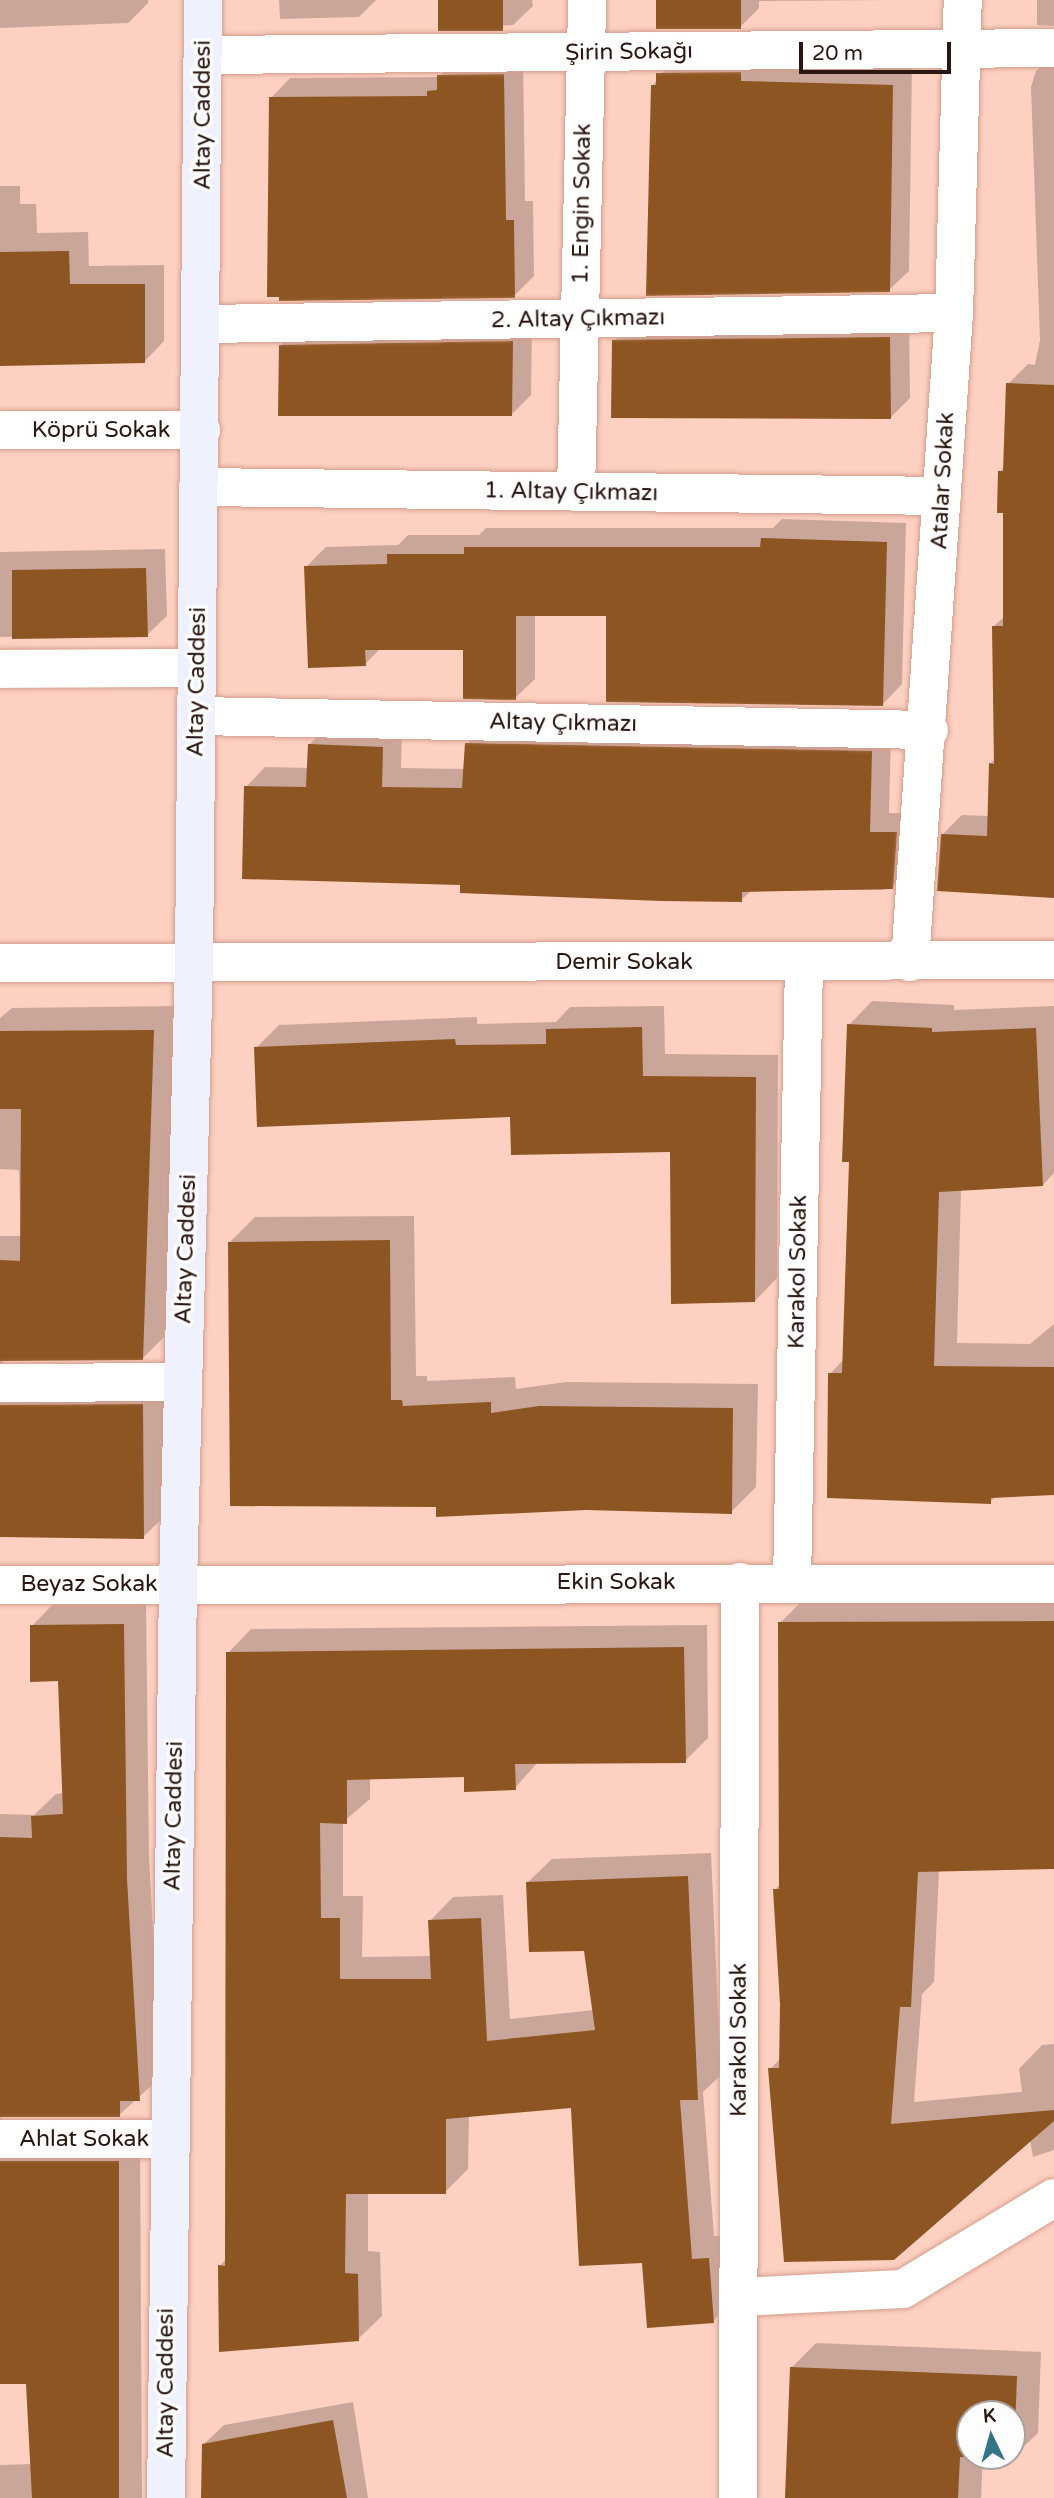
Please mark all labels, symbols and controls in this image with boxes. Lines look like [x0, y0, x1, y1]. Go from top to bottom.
scale bar [802, 28, 954, 72]
street label: Şirin Sokağı [565, 37, 693, 67]
street label: Altay Caddesi [189, 40, 217, 190]
text: 20 m [812, 41, 863, 66]
street label: 1. Engin Sokak [567, 123, 597, 285]
street label: 2. Altay Çıkmazı [491, 304, 665, 334]
street label: Atalar Sokak [926, 412, 960, 550]
street label: Köprü Sokak [32, 416, 170, 444]
street label: 1. Altay Çıkmazı [484, 477, 658, 507]
street label: Altay Caddesi [182, 607, 212, 757]
street label: Altay Çıkmazı [489, 708, 637, 738]
street label: Demir Sokak [555, 948, 693, 976]
street label: Altay Caddesi [170, 1173, 202, 1325]
street label: Karakol Sokak [783, 1195, 813, 1349]
street label: Ekin Sokak [557, 1568, 675, 1596]
street label: Beyaz Sokak [20, 1570, 158, 1598]
street label: Altay Caddesi [159, 1741, 189, 1891]
street label: Karakol Sokak [725, 1963, 753, 2117]
street label: Ahlat Sokak [19, 2125, 149, 2153]
street label: Altay Caddesi [152, 2308, 180, 2458]
north arrow [956, 2400, 1026, 2470]
text: K [982, 2405, 997, 2428]

